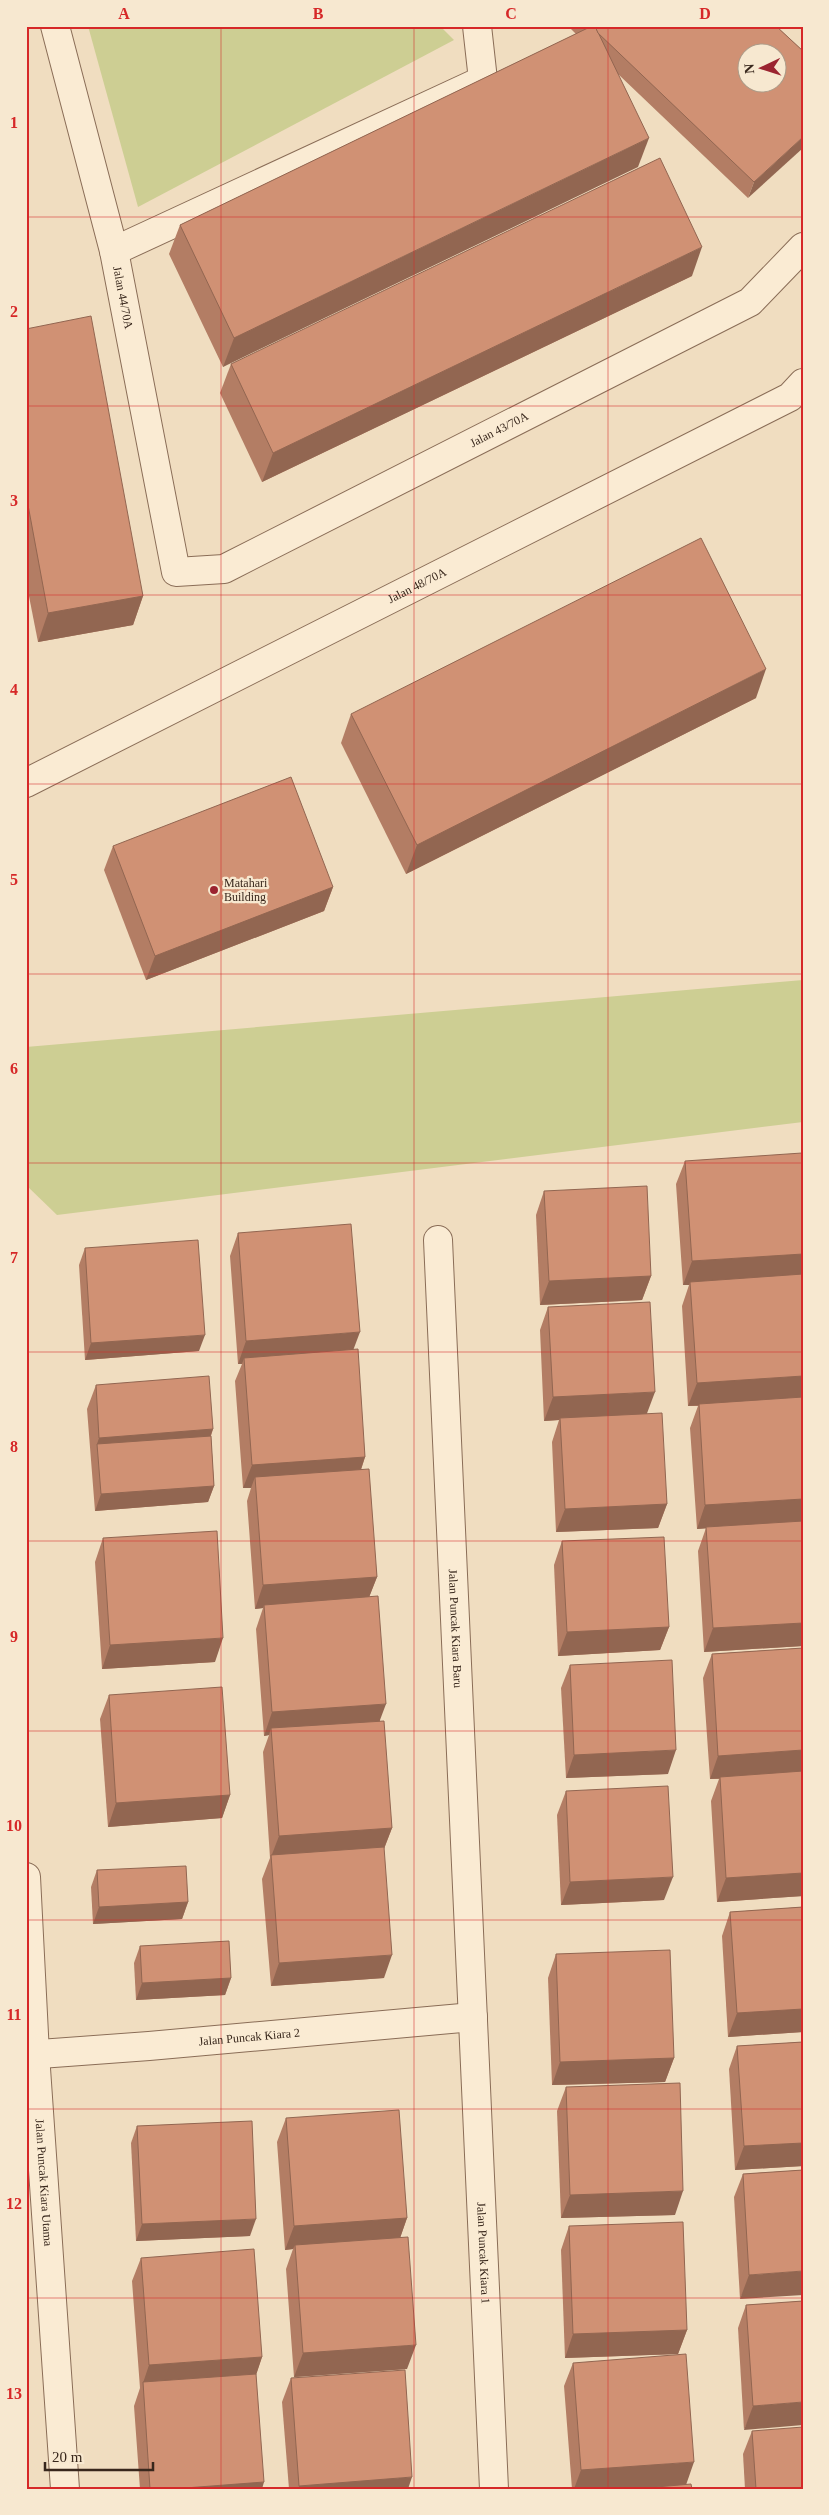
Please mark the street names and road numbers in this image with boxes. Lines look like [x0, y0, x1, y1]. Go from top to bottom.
street label: Jalan 44/70A [110, 265, 136, 330]
street label: Jalan 43/70A [467, 409, 531, 450]
street label: Jalan 48/70A [385, 565, 449, 606]
street label: Jalan Puncak Kiara Baru [446, 1569, 465, 1688]
street label: Jalan Puncak Kiara 2 [198, 2026, 301, 2049]
street label: Jalan Puncak Kiara Utama [32, 2118, 55, 2247]
street label: Jalan Puncak Kiara 1 [474, 2202, 493, 2304]

